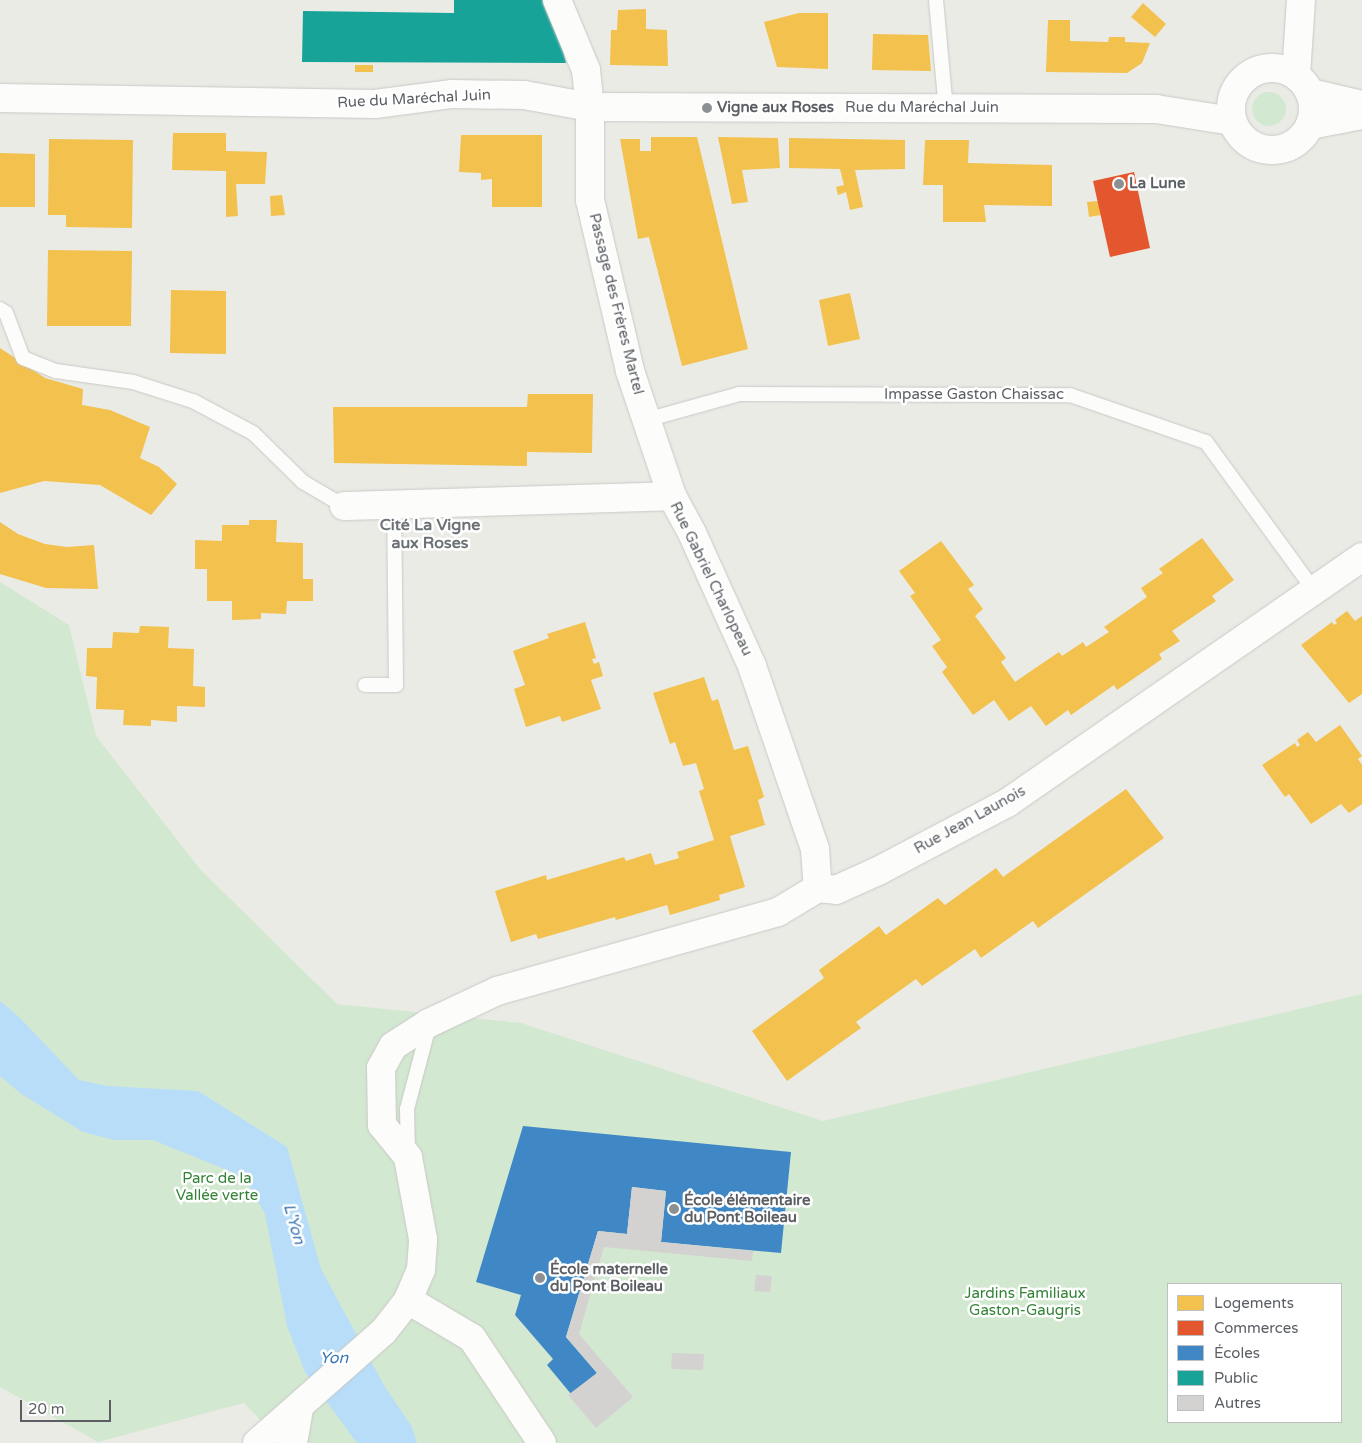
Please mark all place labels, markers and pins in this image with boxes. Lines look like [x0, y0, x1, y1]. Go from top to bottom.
place label: Vigne aux Roses [717, 99, 834, 117]
marker: Vigne aux Roses [701, 102, 713, 114]
place label: La Lune [1129, 175, 1185, 193]
marker: La Lune [1113, 178, 1125, 190]
place label: École élémentaire du Pont Boileau [684, 1191, 810, 1226]
marker: École élémentaire du Pont Boileau [668, 1203, 680, 1215]
place label: École maternelle du Pont Boileau [550, 1260, 668, 1295]
marker: École maternelle du Pont Boileau [534, 1272, 546, 1284]

